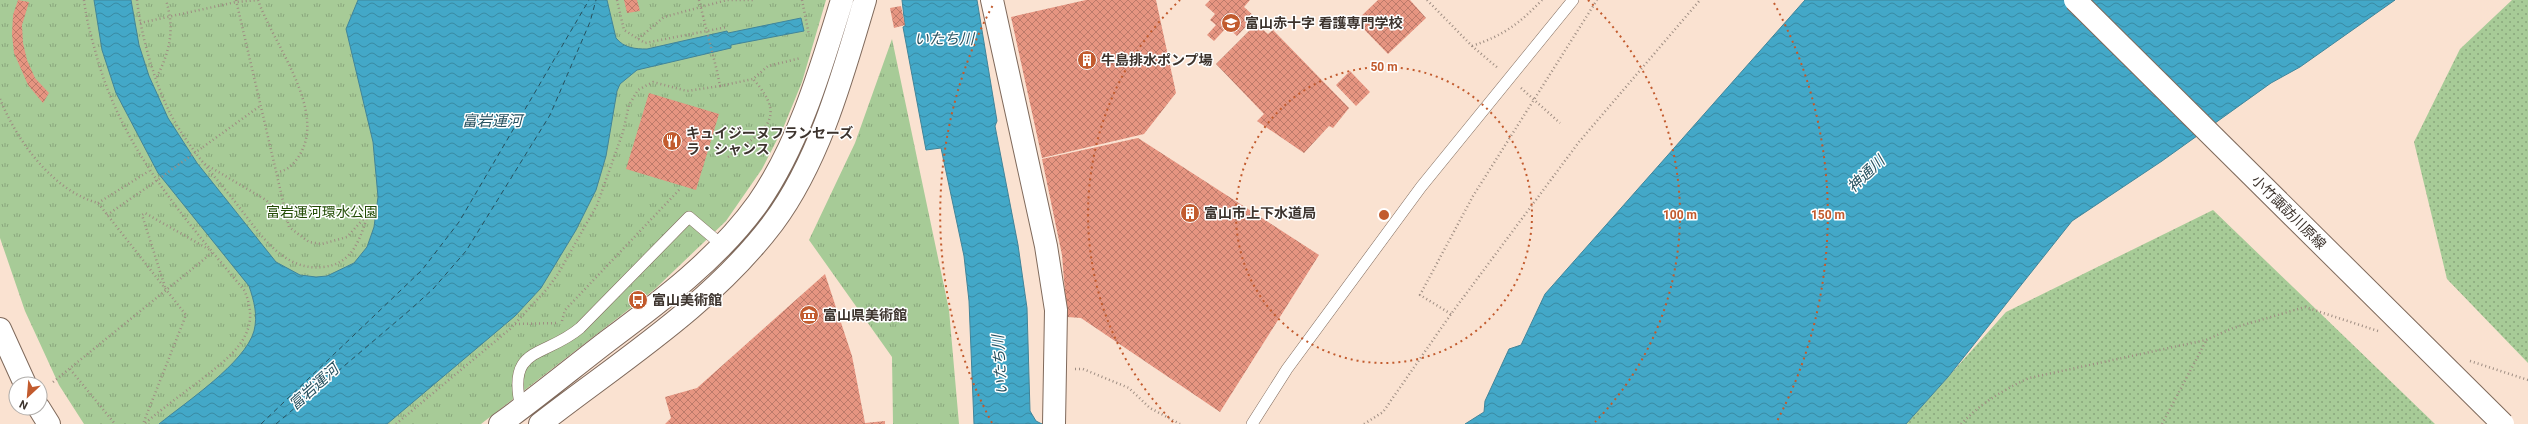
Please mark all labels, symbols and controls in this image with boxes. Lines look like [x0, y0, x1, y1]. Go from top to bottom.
school or university icon: 富山赤十字 看護専門学校 [1220, 12, 1242, 34]
place label: 富山赤十字 看護専門学校 [1245, 15, 1402, 31]
water label: いたち川 [914, 30, 976, 48]
building icon: 牛島排水ポンプ場 [1076, 49, 1098, 71]
place label: 牛島排水ポンプ場 [1101, 52, 1213, 68]
text: 50 m [1370, 60, 1398, 74]
water label: 富岩運河 [462, 112, 525, 130]
place label: キュイジーヌフランセーズ ラ・シャンス [686, 125, 853, 157]
restaurant icon: キュイジーヌフランセーズ ラ・シャンス [661, 130, 683, 152]
water label: 神通川 [1844, 151, 1890, 196]
street label: 小竹諏訪川原線 [2249, 172, 2329, 252]
building icon: 富山市上下水道局 [1179, 202, 1201, 224]
park label: 富岩運河環水公園 [266, 204, 378, 220]
place label: 富山市上下水道局 [1204, 205, 1316, 221]
centre of rings [1377, 208, 1391, 222]
text: 100 m [1663, 208, 1697, 222]
text: 150 m [1811, 208, 1845, 222]
bus stop icon: 富山美術館 [627, 289, 649, 311]
place label: 富山美術館 [652, 292, 722, 308]
museum icon: 富山県美術館 [798, 304, 820, 326]
place label: 富山県美術館 [823, 307, 907, 323]
water label: いたち川 [989, 332, 1011, 396]
water label: 富岩運河 [286, 358, 345, 414]
north arrow [8, 376, 48, 416]
text: N [17, 397, 30, 412]

